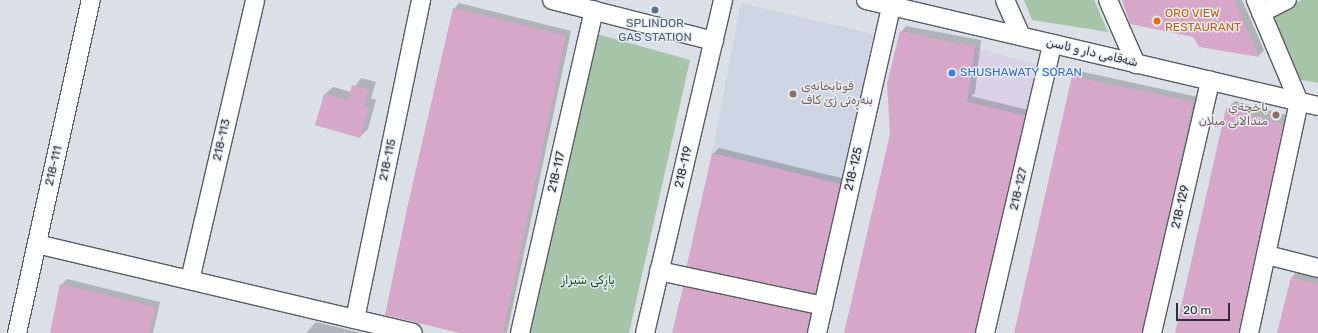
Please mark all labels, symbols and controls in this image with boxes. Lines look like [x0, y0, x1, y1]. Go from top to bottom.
marker: SPLINDOR GAS STATION [650, 5, 660, 15]
place label: ORO VIEW RESTAURANT [1165, 7, 1241, 35]
marker: ORO VIEW RESTAURANT [1152, 16, 1162, 26]
place label: SPLINDOR GAS STATION [618, 17, 692, 45]
street label: شەقامی دار و ئاسن [1045, 35, 1139, 71]
place label: SHUSHAWATY SORAN [960, 66, 1082, 80]
marker: SHUSHAWATY SORAN [947, 68, 957, 78]
place label: قوتابخانەی بنەڕەتی ژێ کاف [801, 80, 873, 108]
marker: قوتابخانەی بنەڕەتی ژێ کاف [788, 89, 798, 99]
place label: باخچةي مندالانى ميلان [1199, 101, 1268, 129]
marker: باخچةي مندالانى ميلان [1271, 110, 1281, 120]
street label: 218-113 [210, 118, 234, 162]
street label: 218-115 [377, 138, 399, 182]
street label: 218-111 [42, 145, 66, 187]
street label: 218-119 [672, 145, 696, 189]
street label: 218-125 [842, 146, 866, 192]
street label: 218-117 [545, 150, 569, 194]
street label: 218-127 [1007, 166, 1031, 212]
street label: 218-129 [1169, 184, 1193, 230]
park label: پاڕکی شیراز [561, 274, 615, 288]
scale bar [1178, 295, 1232, 321]
text: 20 m [1183, 303, 1211, 317]

